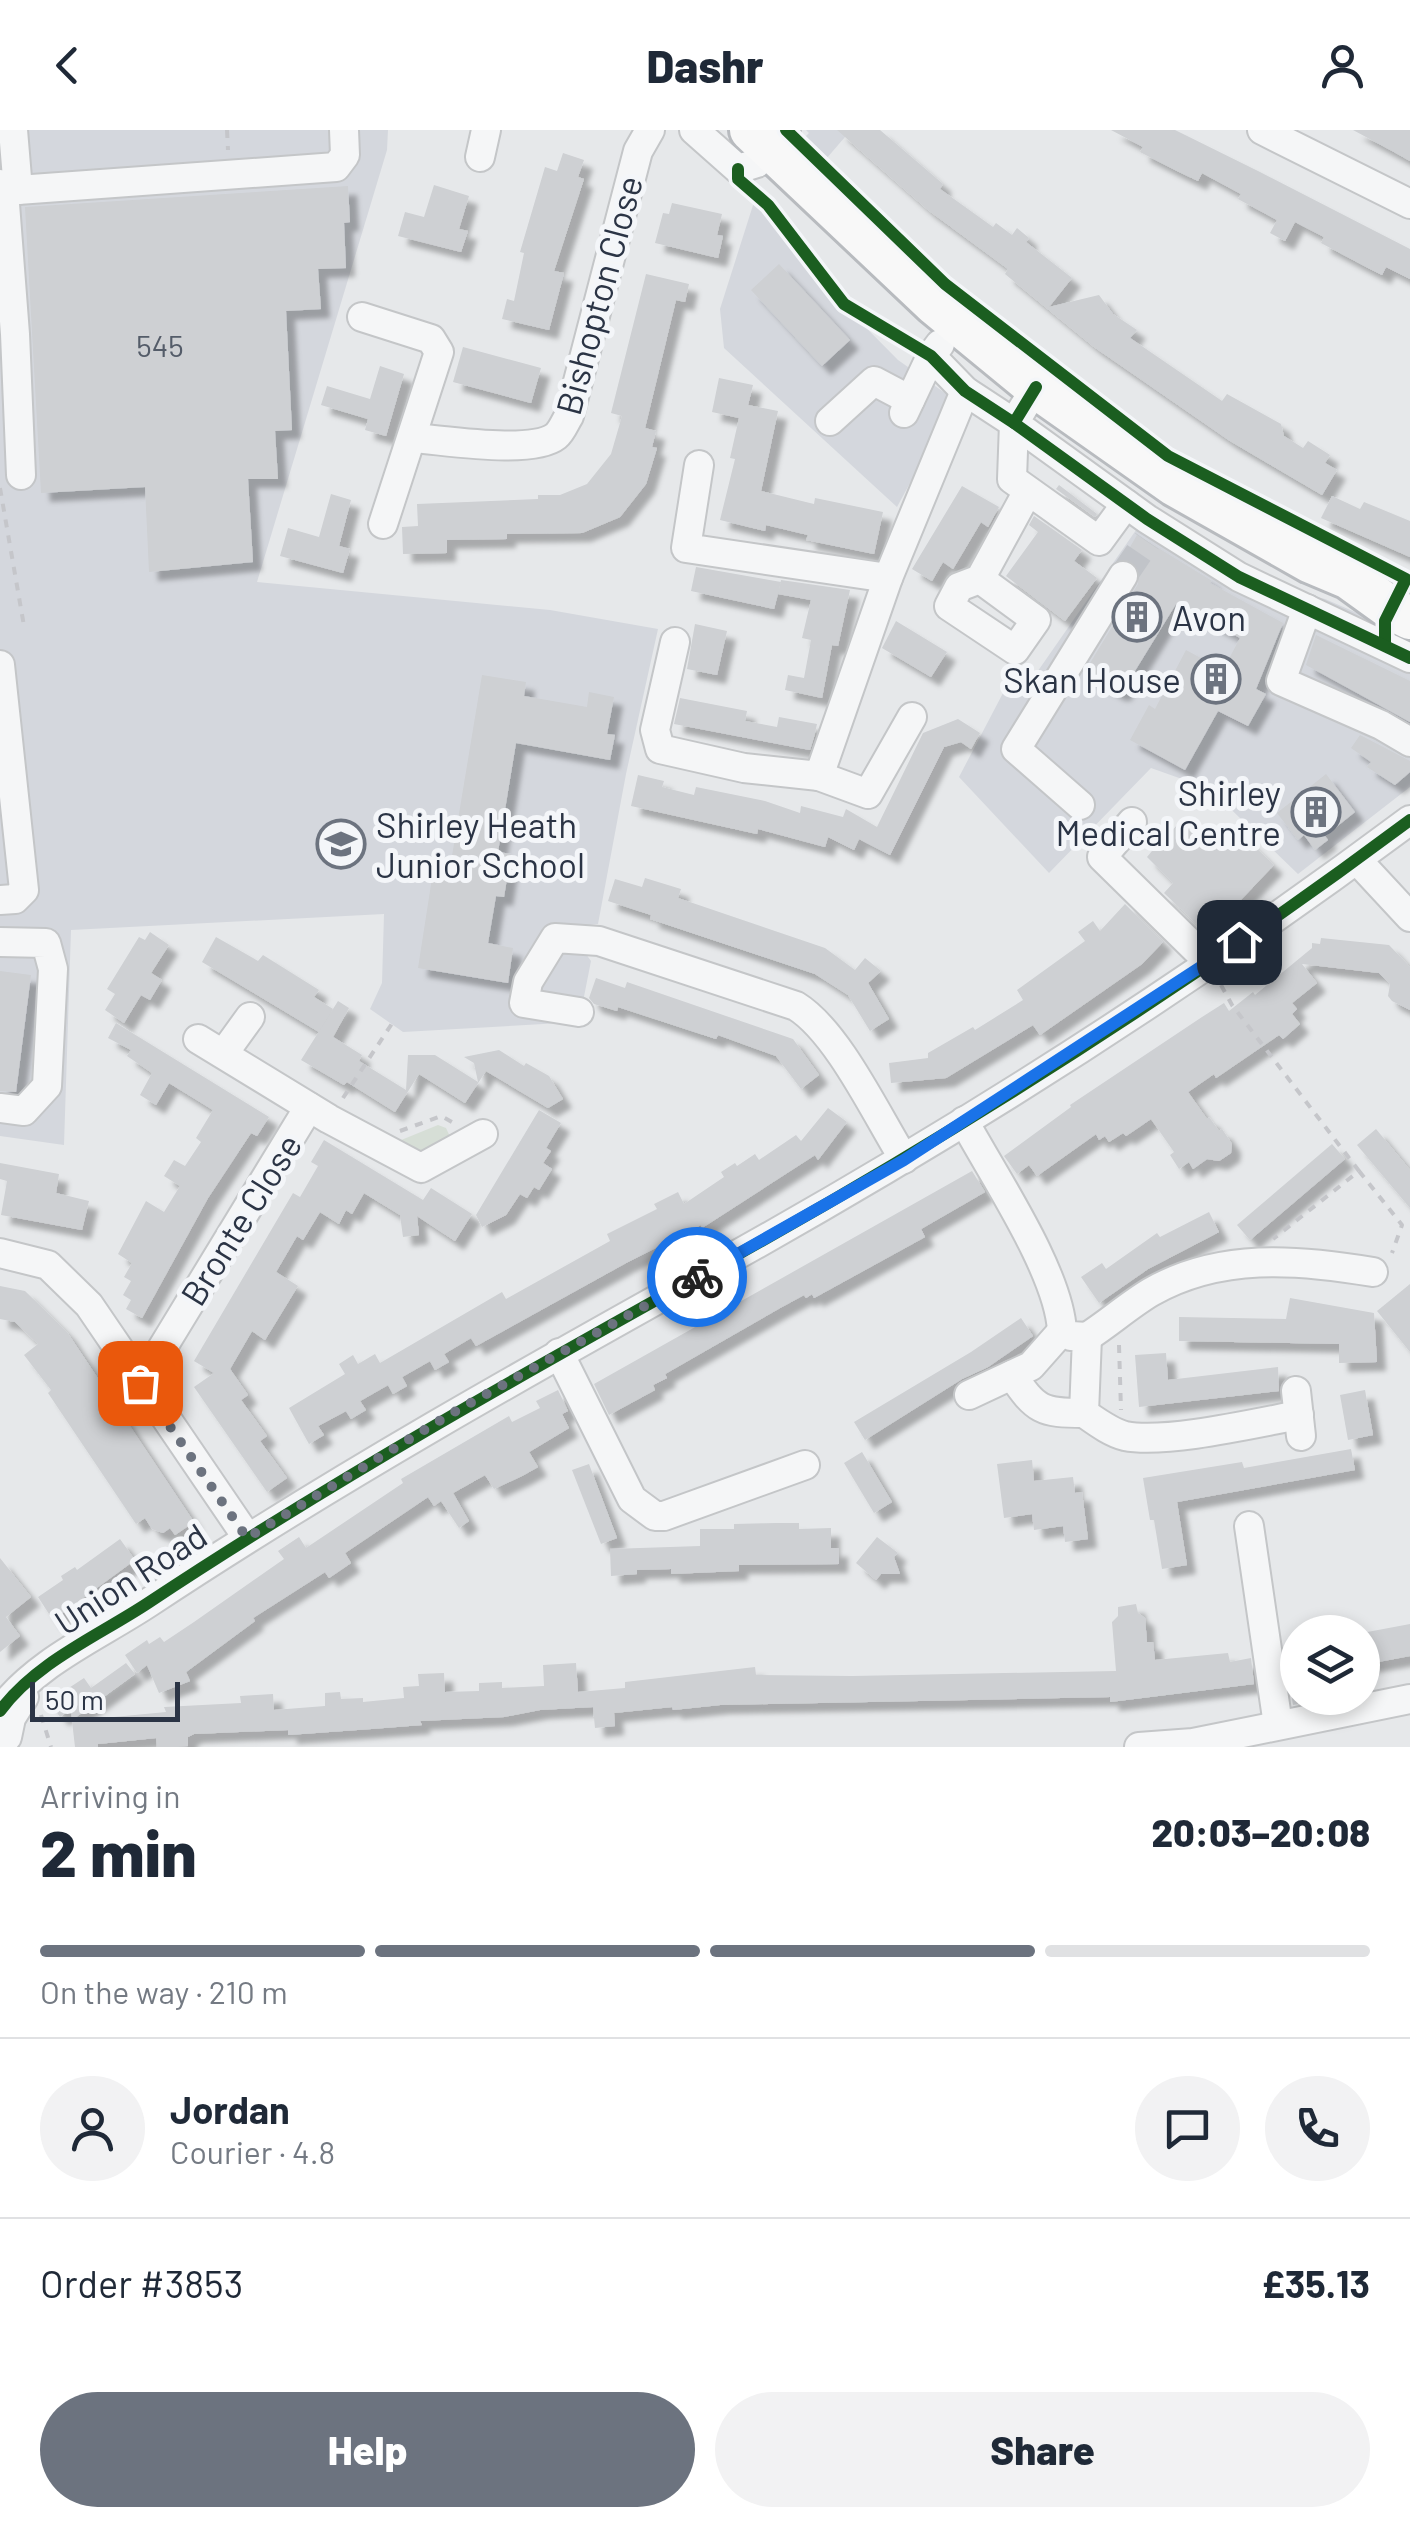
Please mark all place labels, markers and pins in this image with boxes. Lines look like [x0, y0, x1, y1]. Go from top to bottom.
building icon: Avon [1111, 591, 1163, 643]
place label: Avon [1172, 596, 1246, 638]
building icon: Skan House [1190, 653, 1242, 705]
place label: Skan House [1003, 658, 1181, 700]
place label: Shirley Medical Centre [1055, 771, 1281, 853]
building icon: Shirley Medical Centre [1290, 786, 1342, 838]
place label: Shirley Heath Junior School [376, 803, 585, 885]
school or university icon: Shirley Heath Junior School [315, 818, 367, 870]
pin [1197, 900, 1282, 985]
pin [98, 1341, 183, 1426]

